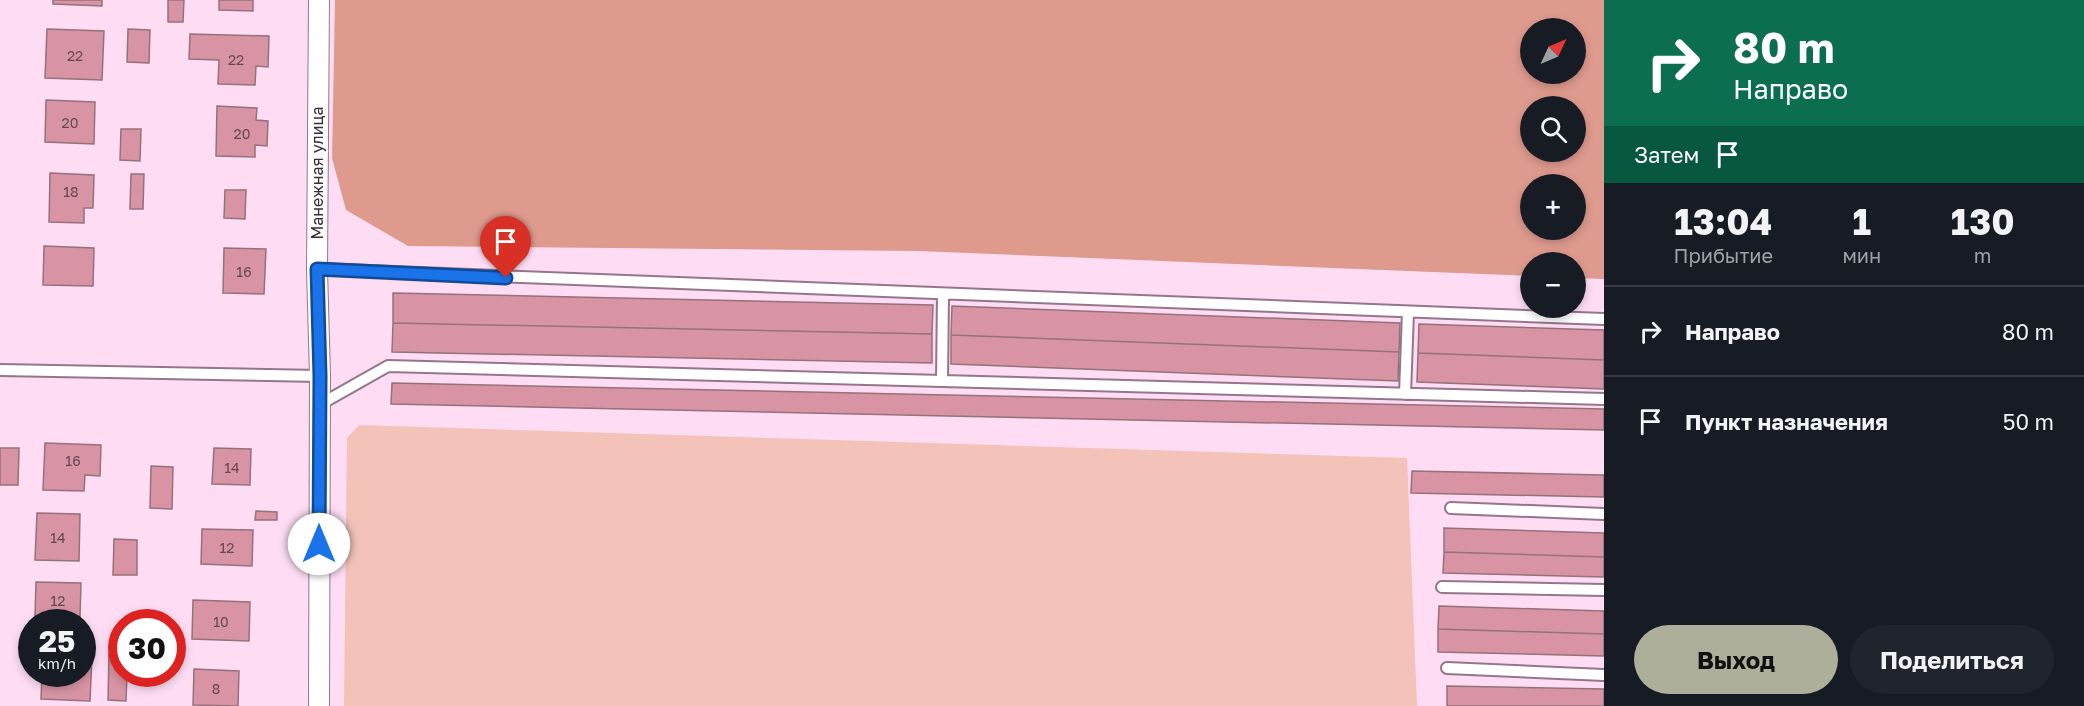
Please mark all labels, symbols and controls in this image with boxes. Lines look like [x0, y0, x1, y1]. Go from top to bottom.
north arrow [1520, 18, 1586, 84]
map controls [1520, 18, 1586, 318]
text: 80 m [1733, 22, 1834, 72]
icon: right [1634, 24, 1712, 102]
house number: 22 [67, 47, 83, 64]
house number: 22 [228, 51, 244, 68]
text: Направо [1733, 73, 1848, 105]
button: search [1520, 96, 1586, 162]
street label: Манежная улица [307, 106, 327, 240]
house number: 20 [62, 114, 78, 131]
house number: 20 [234, 125, 250, 142]
icon: arrive [1711, 138, 1744, 171]
text: Затем [1634, 141, 1699, 168]
button: + [1520, 174, 1586, 240]
house number: 18 [63, 183, 79, 200]
text: 13:04 [1674, 200, 1772, 243]
text: 1 [1853, 200, 1871, 243]
text: 130 [1951, 200, 2015, 243]
pin [480, 216, 531, 278]
icon: arrive [489, 225, 522, 258]
text: Прибытие [1673, 243, 1773, 267]
text: мин [1842, 243, 1881, 267]
text: m [1974, 243, 1991, 267]
button: − [1520, 252, 1586, 318]
house number: 16 [236, 263, 252, 280]
icon: right [1634, 315, 1667, 348]
text: Направо [1685, 318, 1780, 345]
text: 80 m [2002, 318, 2054, 345]
icon: arrive [1634, 405, 1667, 438]
text: Пункт назначения [1685, 408, 1888, 435]
text: 50 m [2003, 408, 2054, 435]
house number: 16 [65, 452, 81, 469]
house number: 14 [224, 459, 240, 476]
position arrow [287, 512, 351, 576]
house number: 14 [50, 529, 66, 546]
house number: 12 [220, 539, 234, 556]
house number: 12 [51, 592, 65, 609]
speed limit sign: 30 [108, 609, 186, 687]
house number: 10 [213, 613, 229, 630]
text: 25 [39, 623, 75, 659]
button: Выход [1634, 625, 1838, 694]
button: Поделиться [1850, 625, 2054, 694]
text: km/h [38, 654, 76, 672]
house number: 8 [212, 680, 220, 697]

